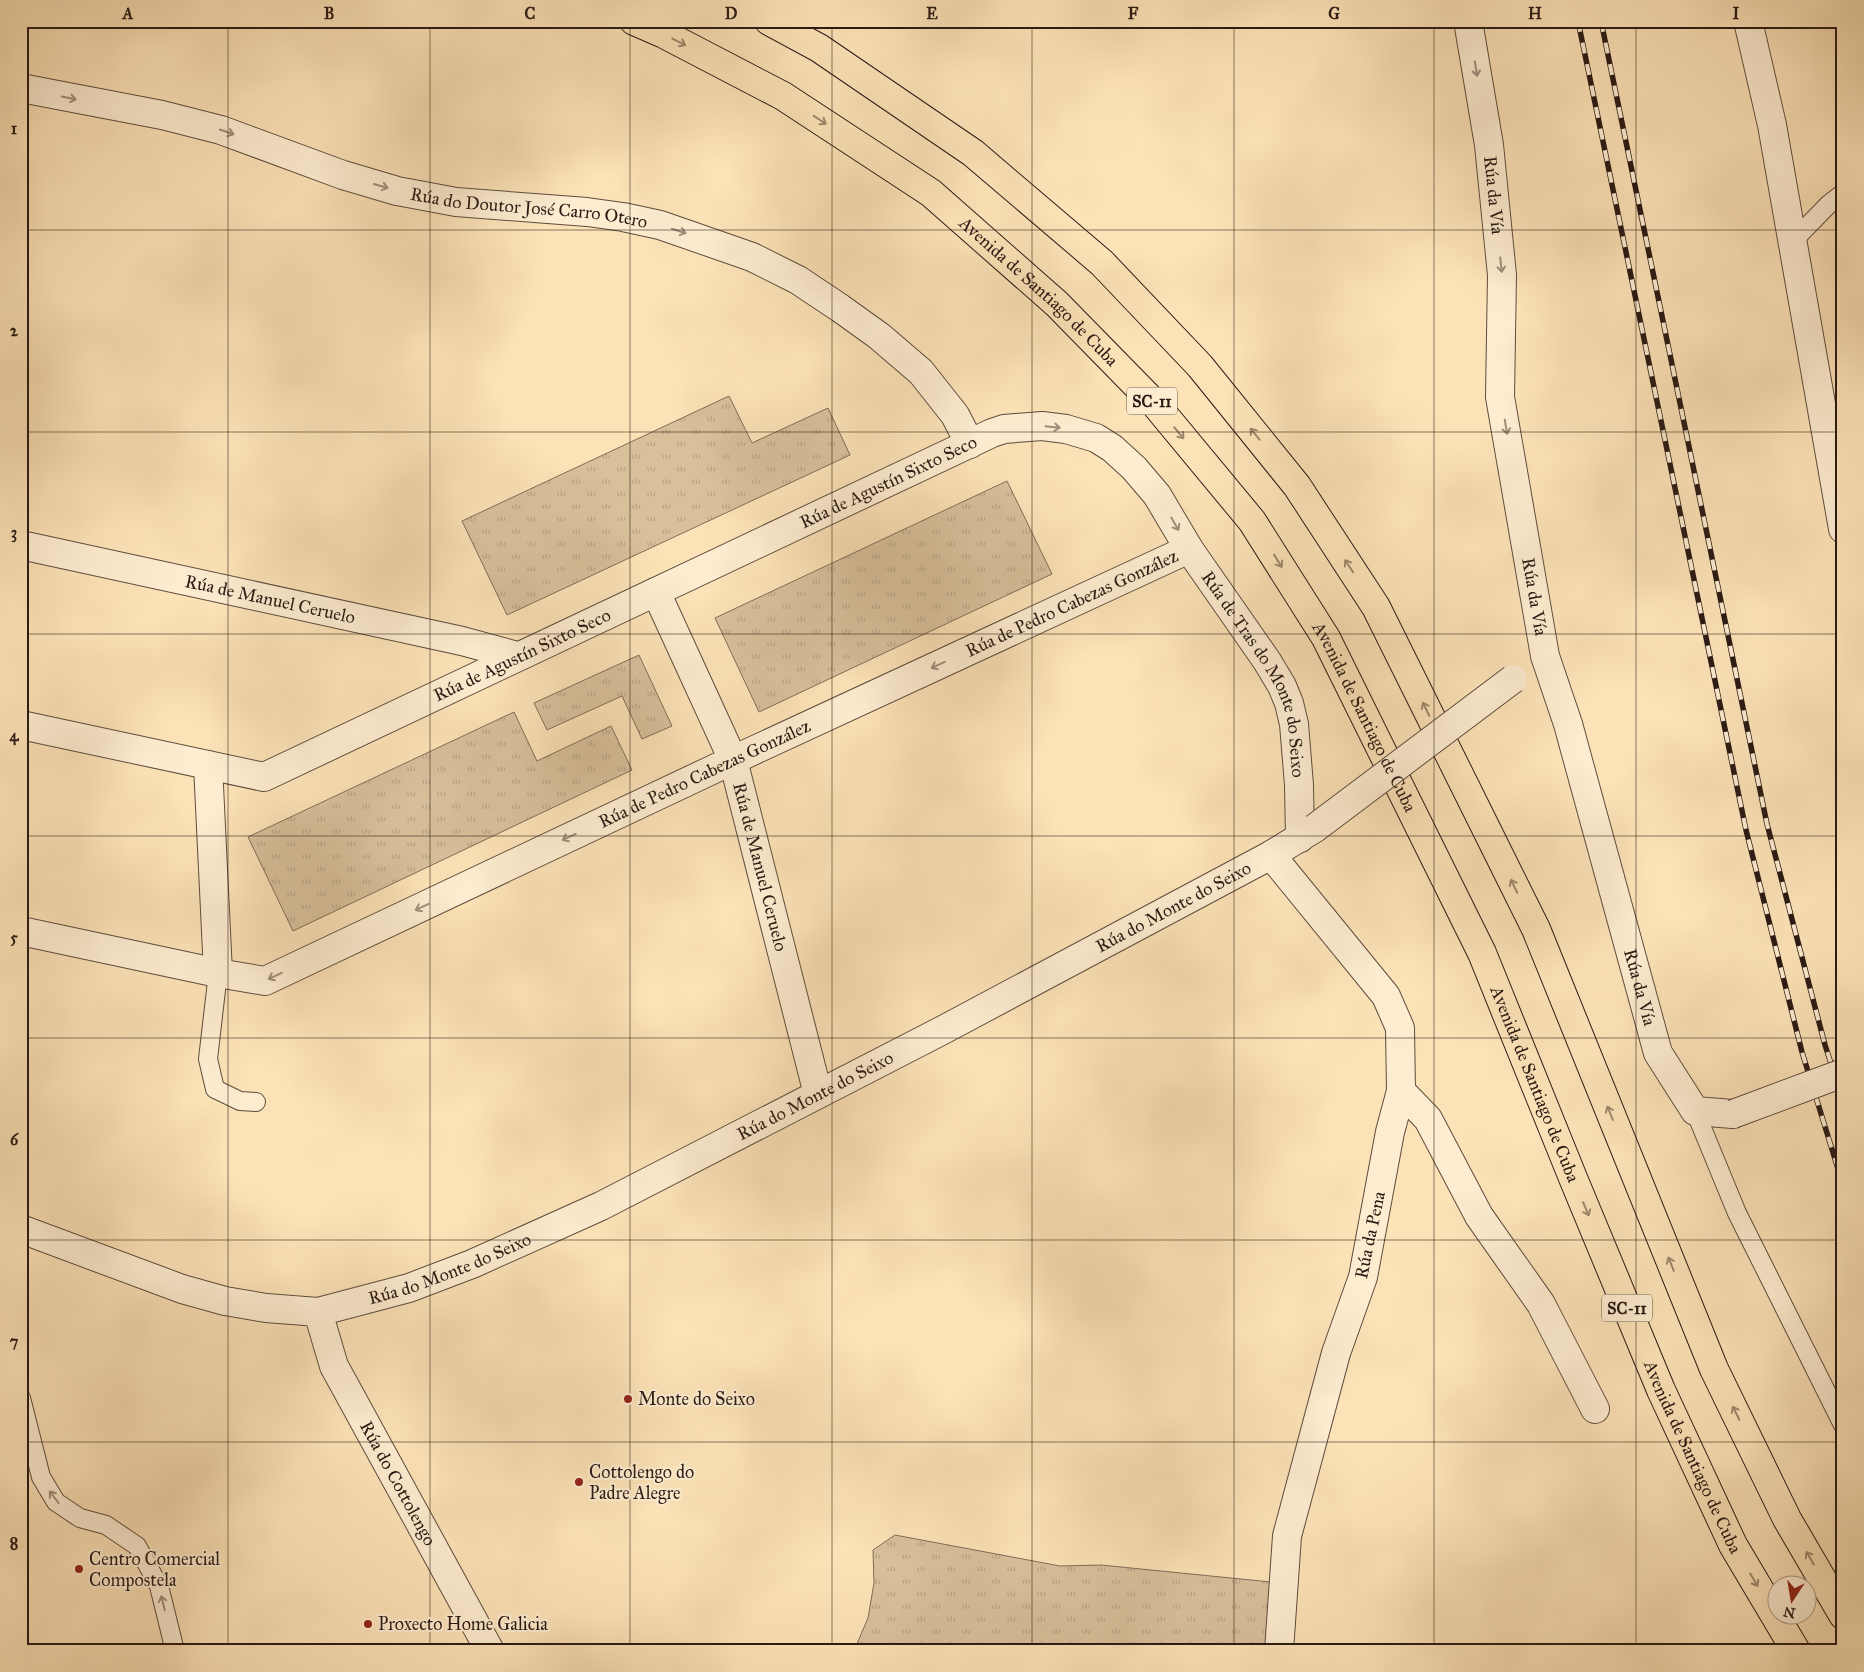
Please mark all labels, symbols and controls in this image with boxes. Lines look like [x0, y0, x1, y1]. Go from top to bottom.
text: A [122, 4, 134, 23]
text: B [324, 4, 334, 23]
text: C [525, 4, 536, 23]
text: D [725, 4, 738, 23]
text: E [926, 4, 938, 23]
text: F [1128, 4, 1139, 23]
text: G [1328, 4, 1340, 23]
text: H [1528, 4, 1542, 23]
text: I [1733, 4, 1740, 23]
one-way arrow [671, 37, 686, 47]
one-way arrow [1472, 61, 1482, 77]
one-way arrow [61, 93, 77, 103]
one-way arrow [813, 116, 827, 126]
text: 1 [11, 119, 18, 138]
one-way arrow [219, 128, 235, 138]
street label: Rúa da Vía [1479, 155, 1509, 236]
one-way arrow [372, 182, 388, 192]
street label: Rúa do Doutor José Carro Otero [408, 183, 650, 233]
street label: Avenida de Santiago de Cuba [954, 211, 1123, 371]
one-way arrow [671, 227, 687, 237]
one-way arrow [1496, 257, 1506, 273]
text: 2 [10, 321, 19, 340]
road number: SC-11 [1127, 388, 1177, 414]
one-way arrow [1501, 419, 1511, 435]
one-way arrow [1044, 422, 1060, 432]
one-way arrow [1173, 426, 1185, 439]
one-way arrow [1249, 428, 1260, 441]
street label: Rúa de Agustín Sixto Seco [796, 431, 980, 533]
one-way arrow [1170, 516, 1180, 530]
text: 3 [11, 523, 17, 543]
street label: Rúa de Pedro Cabezas González [962, 545, 1181, 662]
one-way arrow [1273, 554, 1283, 568]
street label: Rúa da Vía [1517, 556, 1552, 638]
one-way arrow [1344, 559, 1354, 573]
street label: Rúa de Tras do Monte do Seixo [1197, 567, 1309, 778]
street label: Rúa de Manuel Ceruelo [183, 570, 357, 628]
street label: Rúa de Agustín Sixto Seco [430, 604, 614, 706]
street label: Avenida de Santiago de Cuba [1307, 617, 1422, 816]
one-way arrow [931, 661, 946, 670]
one-way arrow [1421, 702, 1430, 717]
street label: Rúa de Pedro Cabezas González [595, 715, 814, 833]
text: 4 [10, 726, 20, 746]
street label: Rúa de Manuel Ceruelo [728, 780, 792, 954]
one-way arrow [562, 833, 577, 843]
street label: Rúa do Monte do Seixo [1092, 857, 1255, 957]
one-way arrow [1509, 879, 1518, 894]
one-way arrow [415, 903, 430, 912]
text: 5 [10, 928, 18, 947]
street label: Rúa da Vía [1619, 946, 1661, 1028]
one-way arrow [268, 972, 283, 982]
street label: Avenida de Santiago de Cuba [1485, 982, 1585, 1186]
street label: Rúa do Monte do Seixo [733, 1046, 897, 1145]
one-way arrow [1605, 1106, 1614, 1122]
text: 6 [10, 1130, 19, 1149]
street label: Rúa da Pena [1350, 1189, 1390, 1281]
one-way arrow [1581, 1201, 1591, 1216]
street label: Rúa do Monte do Seixo [366, 1228, 535, 1309]
one-way arrow [1666, 1257, 1676, 1272]
road number: SC-11 [1602, 1295, 1652, 1322]
text: 7 [10, 1332, 19, 1351]
street label: Avenida de Santiago de Cuba [1639, 1356, 1747, 1558]
place label: Monte do Seixo [638, 1388, 755, 1410]
marker: Monte do Seixo [622, 1393, 634, 1405]
one-way arrow [1731, 1406, 1740, 1421]
street label: Rúa do Cottolengo [355, 1417, 441, 1549]
place label: Cottolengo do Padre Alegre [589, 1461, 694, 1505]
marker: Cottolengo do Padre Alegre [573, 1476, 585, 1488]
one-way arrow [48, 1491, 59, 1504]
text: 8 [10, 1534, 18, 1553]
place label: Centro Comercial Compostela [89, 1548, 220, 1591]
one-way arrow [1804, 1551, 1814, 1565]
marker: Centro Comercial Compostela [73, 1563, 85, 1575]
one-way arrow [1750, 1572, 1759, 1587]
north arrow [1766, 1574, 1816, 1624]
one-way arrow [158, 1596, 168, 1612]
text: N [1782, 1603, 1797, 1622]
place label: Proxecto Home Galicia [378, 1613, 548, 1635]
marker: Proxecto Home Galicia [362, 1618, 374, 1630]

